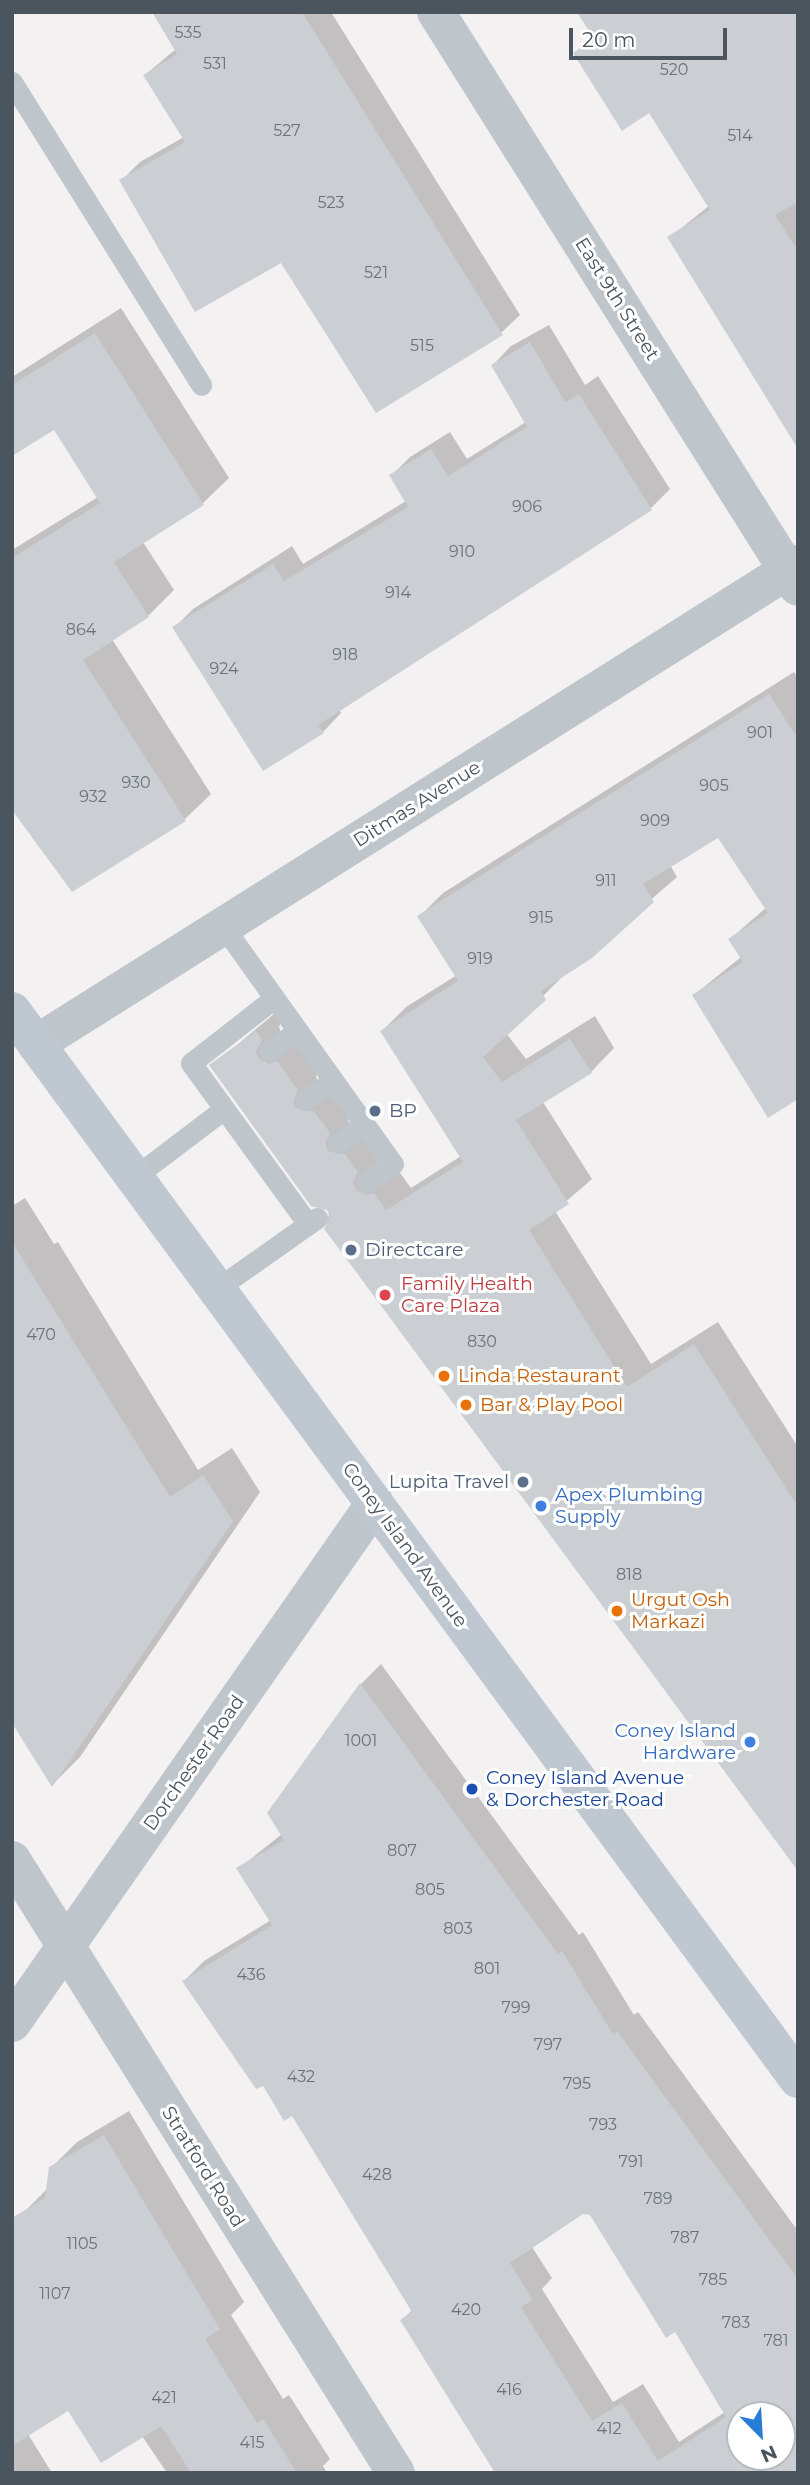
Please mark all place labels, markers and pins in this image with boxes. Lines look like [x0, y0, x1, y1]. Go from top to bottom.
place label: BP [389, 1100, 417, 1122]
marker: BP [367, 1103, 383, 1119]
place label: Directcare [365, 1239, 464, 1261]
marker: Directcare [343, 1242, 359, 1258]
place label: Family Health Care Plaza [401, 1273, 533, 1317]
marker: Family Health Care Plaza [375, 1285, 395, 1305]
place label: Linda Restaurant [458, 1365, 621, 1387]
marker: Linda Restaurant [436, 1368, 452, 1384]
place label: Bar & Play Pool [480, 1394, 623, 1416]
marker: Bar & Play Pool [458, 1397, 474, 1413]
place label: Lupita Travel [389, 1471, 509, 1493]
marker: Lupita Travel [515, 1474, 531, 1490]
place label: Apex Plumbing Supply [555, 1484, 703, 1528]
marker: Apex Plumbing Supply [533, 1498, 549, 1514]
place label: Urgut Osh Markazi [631, 1589, 730, 1633]
marker: Urgut Osh Markazi [609, 1603, 625, 1619]
place label: Coney Island Hardware [615, 1720, 736, 1764]
marker: Coney Island Hardware [742, 1734, 758, 1750]
place label: Coney Island Avenue & Dorchester Road [486, 1767, 684, 1811]
marker: Coney Island Avenue & Dorchester Road [464, 1781, 480, 1797]

